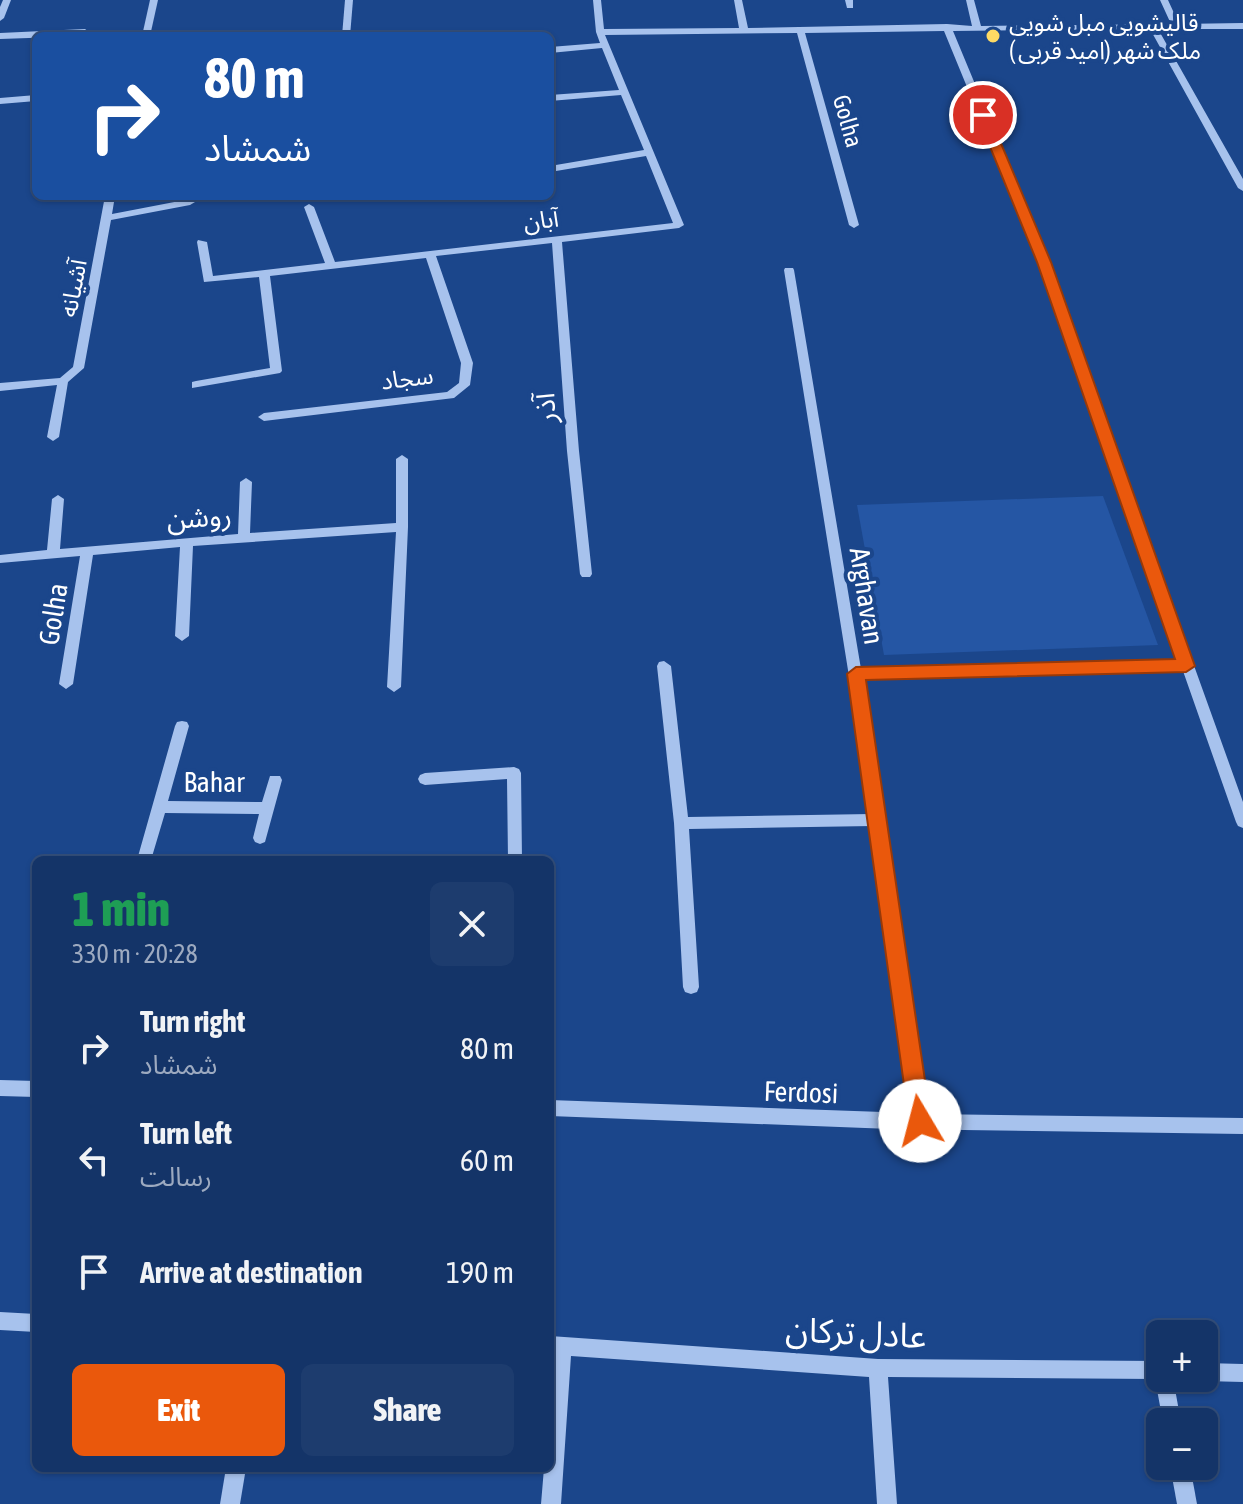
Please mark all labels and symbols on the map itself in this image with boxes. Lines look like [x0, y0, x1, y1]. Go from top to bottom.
place label: قالیشویی مبل شویی ملک شهر (امید قربی ) [1009, 9, 1201, 65]
marker: قالیشویی مبل شویی ملک شهر (امید قربی ) [984, 27, 1002, 45]
pin [949, 81, 1017, 149]
street label: Golha [828, 92, 868, 150]
street label: آبان [522, 204, 561, 237]
street label: آشیانه [54, 256, 92, 319]
street label: سجاد [379, 361, 435, 395]
street label: آذر [528, 390, 563, 425]
street label: روشن [165, 499, 233, 536]
street label: Arghavan [844, 545, 890, 647]
street label: Golha [32, 581, 74, 647]
street label: Bahar [183, 766, 245, 798]
street label: Ferdosi [763, 1075, 839, 1109]
position arrow [878, 1079, 962, 1163]
street label: عادل ترکان [785, 1309, 927, 1356]

